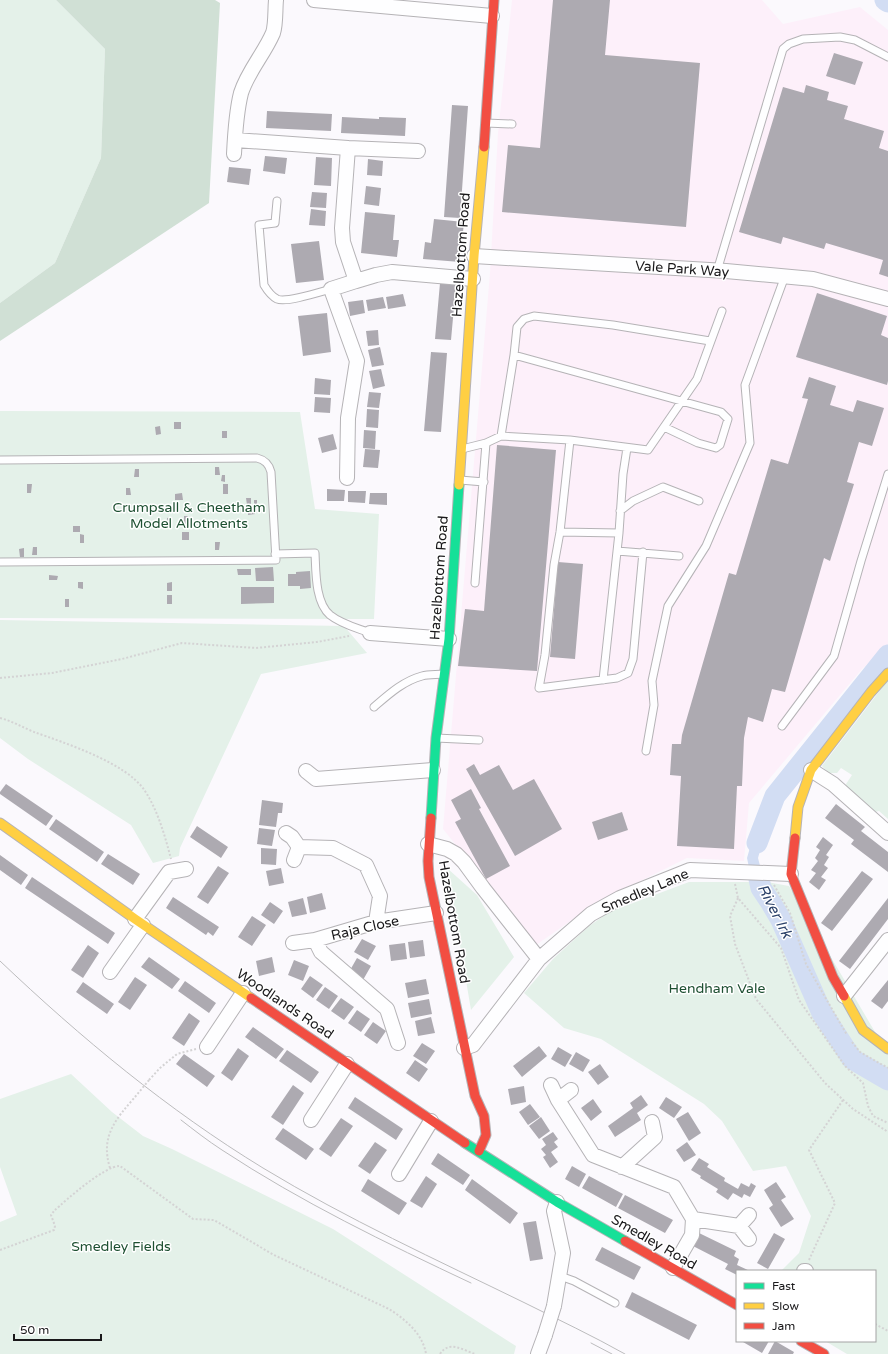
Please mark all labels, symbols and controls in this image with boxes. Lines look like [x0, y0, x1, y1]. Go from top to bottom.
street label: Hazelbottom Road [448, 192, 474, 318]
street label: Vale Park Way [634, 257, 730, 281]
park label: Crumpsall & Cheetham Model Allotments [113, 499, 266, 532]
street label: Hazelbottom Road [426, 515, 452, 641]
street label: Hazelbottom Road [435, 859, 473, 985]
street label: Smedley Lane [599, 865, 691, 917]
water label: River Irk [754, 881, 797, 943]
street label: Raja Close [329, 912, 401, 944]
street label: Woodlands Road [233, 965, 337, 1043]
park label: Hendham Vale [669, 980, 765, 997]
street label: Smedley Road [608, 1211, 700, 1273]
park label: Smedley Fields [71, 1238, 171, 1255]
legend [736, 1270, 876, 1342]
text: Fast [772, 1279, 796, 1293]
text: Slow [772, 1299, 799, 1313]
scale bar [14, 1316, 101, 1342]
text: Jam [772, 1319, 795, 1333]
text: 50 m [20, 1323, 49, 1337]

